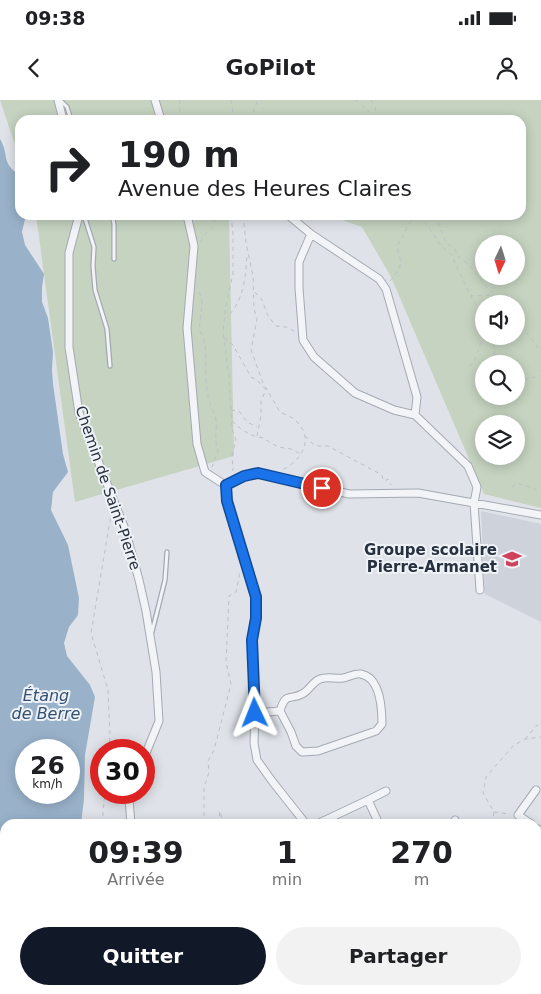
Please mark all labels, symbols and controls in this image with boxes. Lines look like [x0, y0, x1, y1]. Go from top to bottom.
text: 09:38 [25, 7, 85, 29]
icon: back [20, 54, 48, 82]
icon: person [493, 54, 521, 82]
text: GoPilot [225, 55, 316, 80]
icon: right [35, 135, 100, 200]
text: 190 m [118, 135, 240, 175]
text: Avenue des Heures Claires [118, 176, 412, 201]
north arrow [475, 235, 525, 285]
map controls [475, 235, 525, 465]
button: sound [475, 295, 525, 345]
button: search [475, 355, 525, 405]
street label: Chemin de Saint-Pierre [71, 403, 145, 573]
button: layers [475, 415, 525, 465]
pin [301, 467, 343, 509]
icon: arrive [308, 474, 336, 502]
place label: Groupe scolaire Pierre-Armanet [364, 541, 497, 576]
school or university icon: Groupe scolaire Pierre-Armanet [501, 548, 523, 570]
water label: Étang de Berre [12, 686, 81, 723]
position arrow [228, 686, 280, 738]
speed limit sign: 30 [90, 739, 155, 804]
text: 26 [30, 751, 65, 780]
text: km/h [32, 777, 63, 791]
text: 09:39 [88, 835, 184, 870]
text: 1 [276, 835, 297, 870]
text: 270 [390, 835, 453, 870]
text: Arrivée [107, 870, 165, 889]
text: min [272, 870, 302, 889]
text: m [414, 870, 429, 889]
button: Quitter [20, 927, 266, 985]
button: Partager [276, 927, 521, 985]

